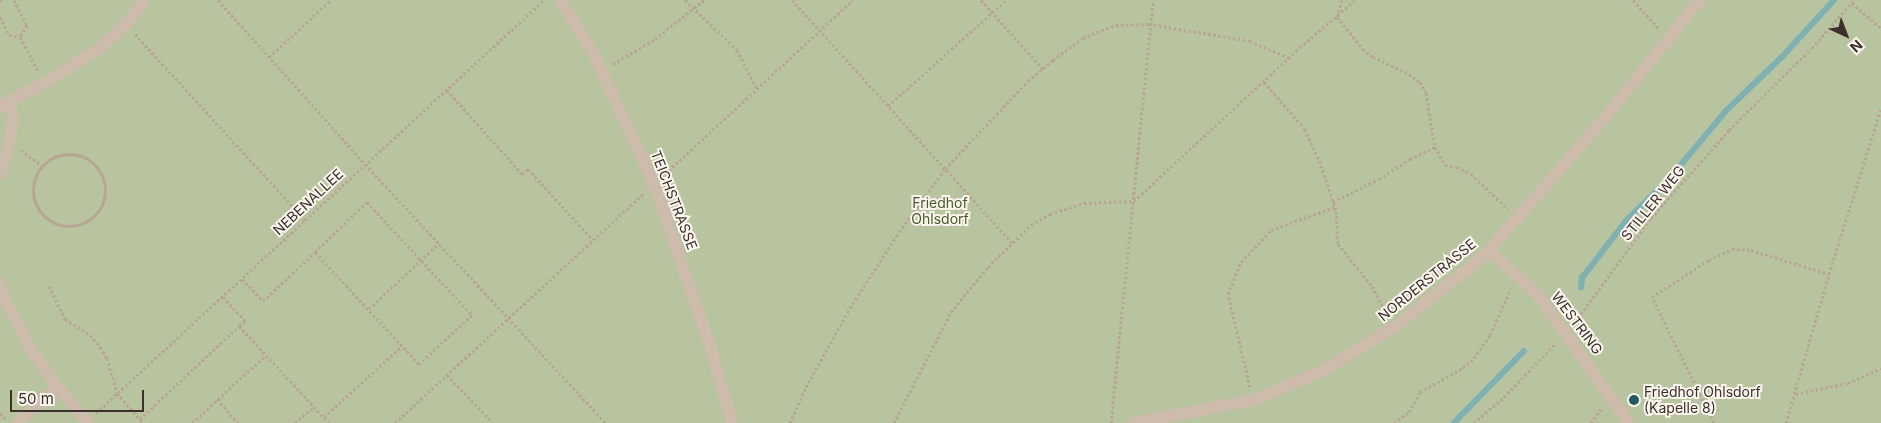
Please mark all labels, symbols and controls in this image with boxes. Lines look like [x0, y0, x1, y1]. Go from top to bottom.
north arrow [1821, 10, 1871, 60]
text: N [1847, 36, 1866, 56]
street label: TEICHSTRASSE [647, 148, 701, 252]
street label: STILLER WEG [1618, 162, 1688, 244]
street label: NEBENALLEE [270, 165, 346, 239]
park label: Friedhof Ohlsdorf [911, 195, 969, 228]
street label: NORDERSTRASSE [1375, 235, 1479, 325]
street label: WESTRING [1548, 288, 1606, 358]
scale bar [12, 380, 146, 412]
place label: Friedhof Ohlsdorf (Kapelle 8) [1644, 384, 1761, 417]
text: 50 m [18, 389, 54, 408]
marker: Friedhof Ohlsdorf (Kapelle 8) [1628, 394, 1640, 406]

